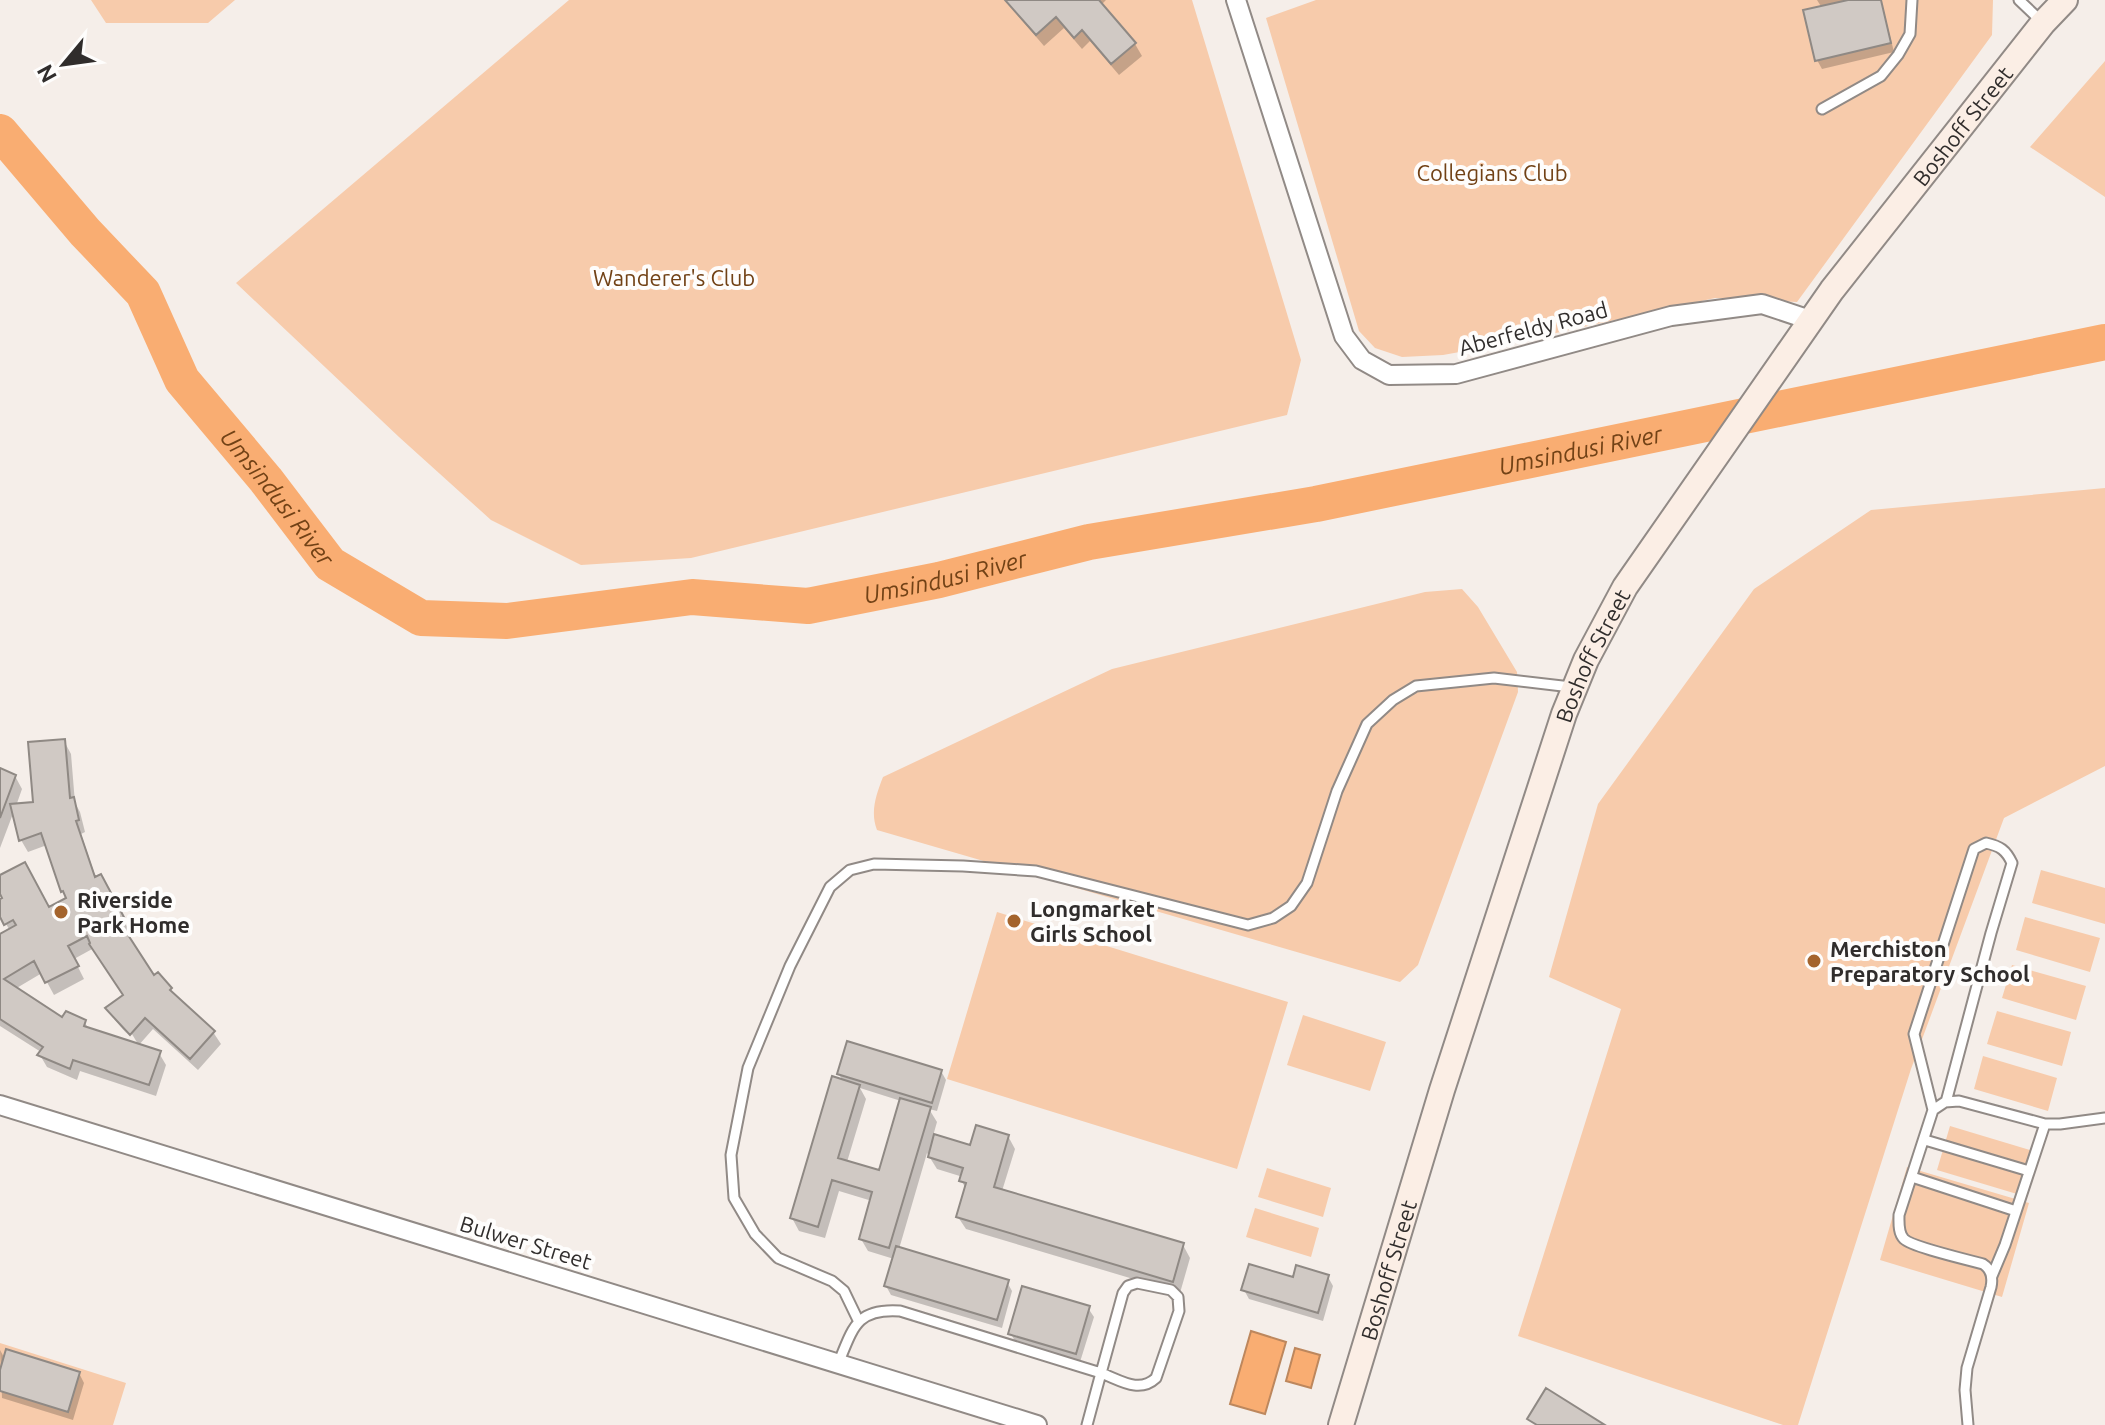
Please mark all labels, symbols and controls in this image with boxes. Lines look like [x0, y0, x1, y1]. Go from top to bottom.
north arrow [24, 24, 104, 104]
street label: Boshoff Street [1907, 60, 2017, 190]
text: N [31, 61, 61, 87]
park label: Collegians Club [1416, 160, 1568, 185]
park label: Wanderer's Club [593, 265, 755, 290]
street label: Aberfeldy Road [1456, 296, 1610, 360]
water label: Umsindusi River [1496, 420, 1665, 480]
water label: Umsindusi River [215, 423, 340, 572]
water label: Umsindusi River [861, 545, 1030, 608]
street label: Boshoff Street [1550, 584, 1634, 725]
place label: Riverside Park Home [77, 887, 190, 937]
place label: Longmarket Girls School [1030, 896, 1155, 946]
marker: Riverside Park Home [52, 903, 70, 921]
marker: Longmarket Girls School [1005, 912, 1023, 930]
place label: Merchiston Preparatory School [1830, 936, 2030, 986]
marker: Merchiston Preparatory School [1805, 952, 1823, 970]
street label: Boshoff Street [1355, 1196, 1421, 1343]
street label: Bulwer Street [457, 1210, 595, 1274]

